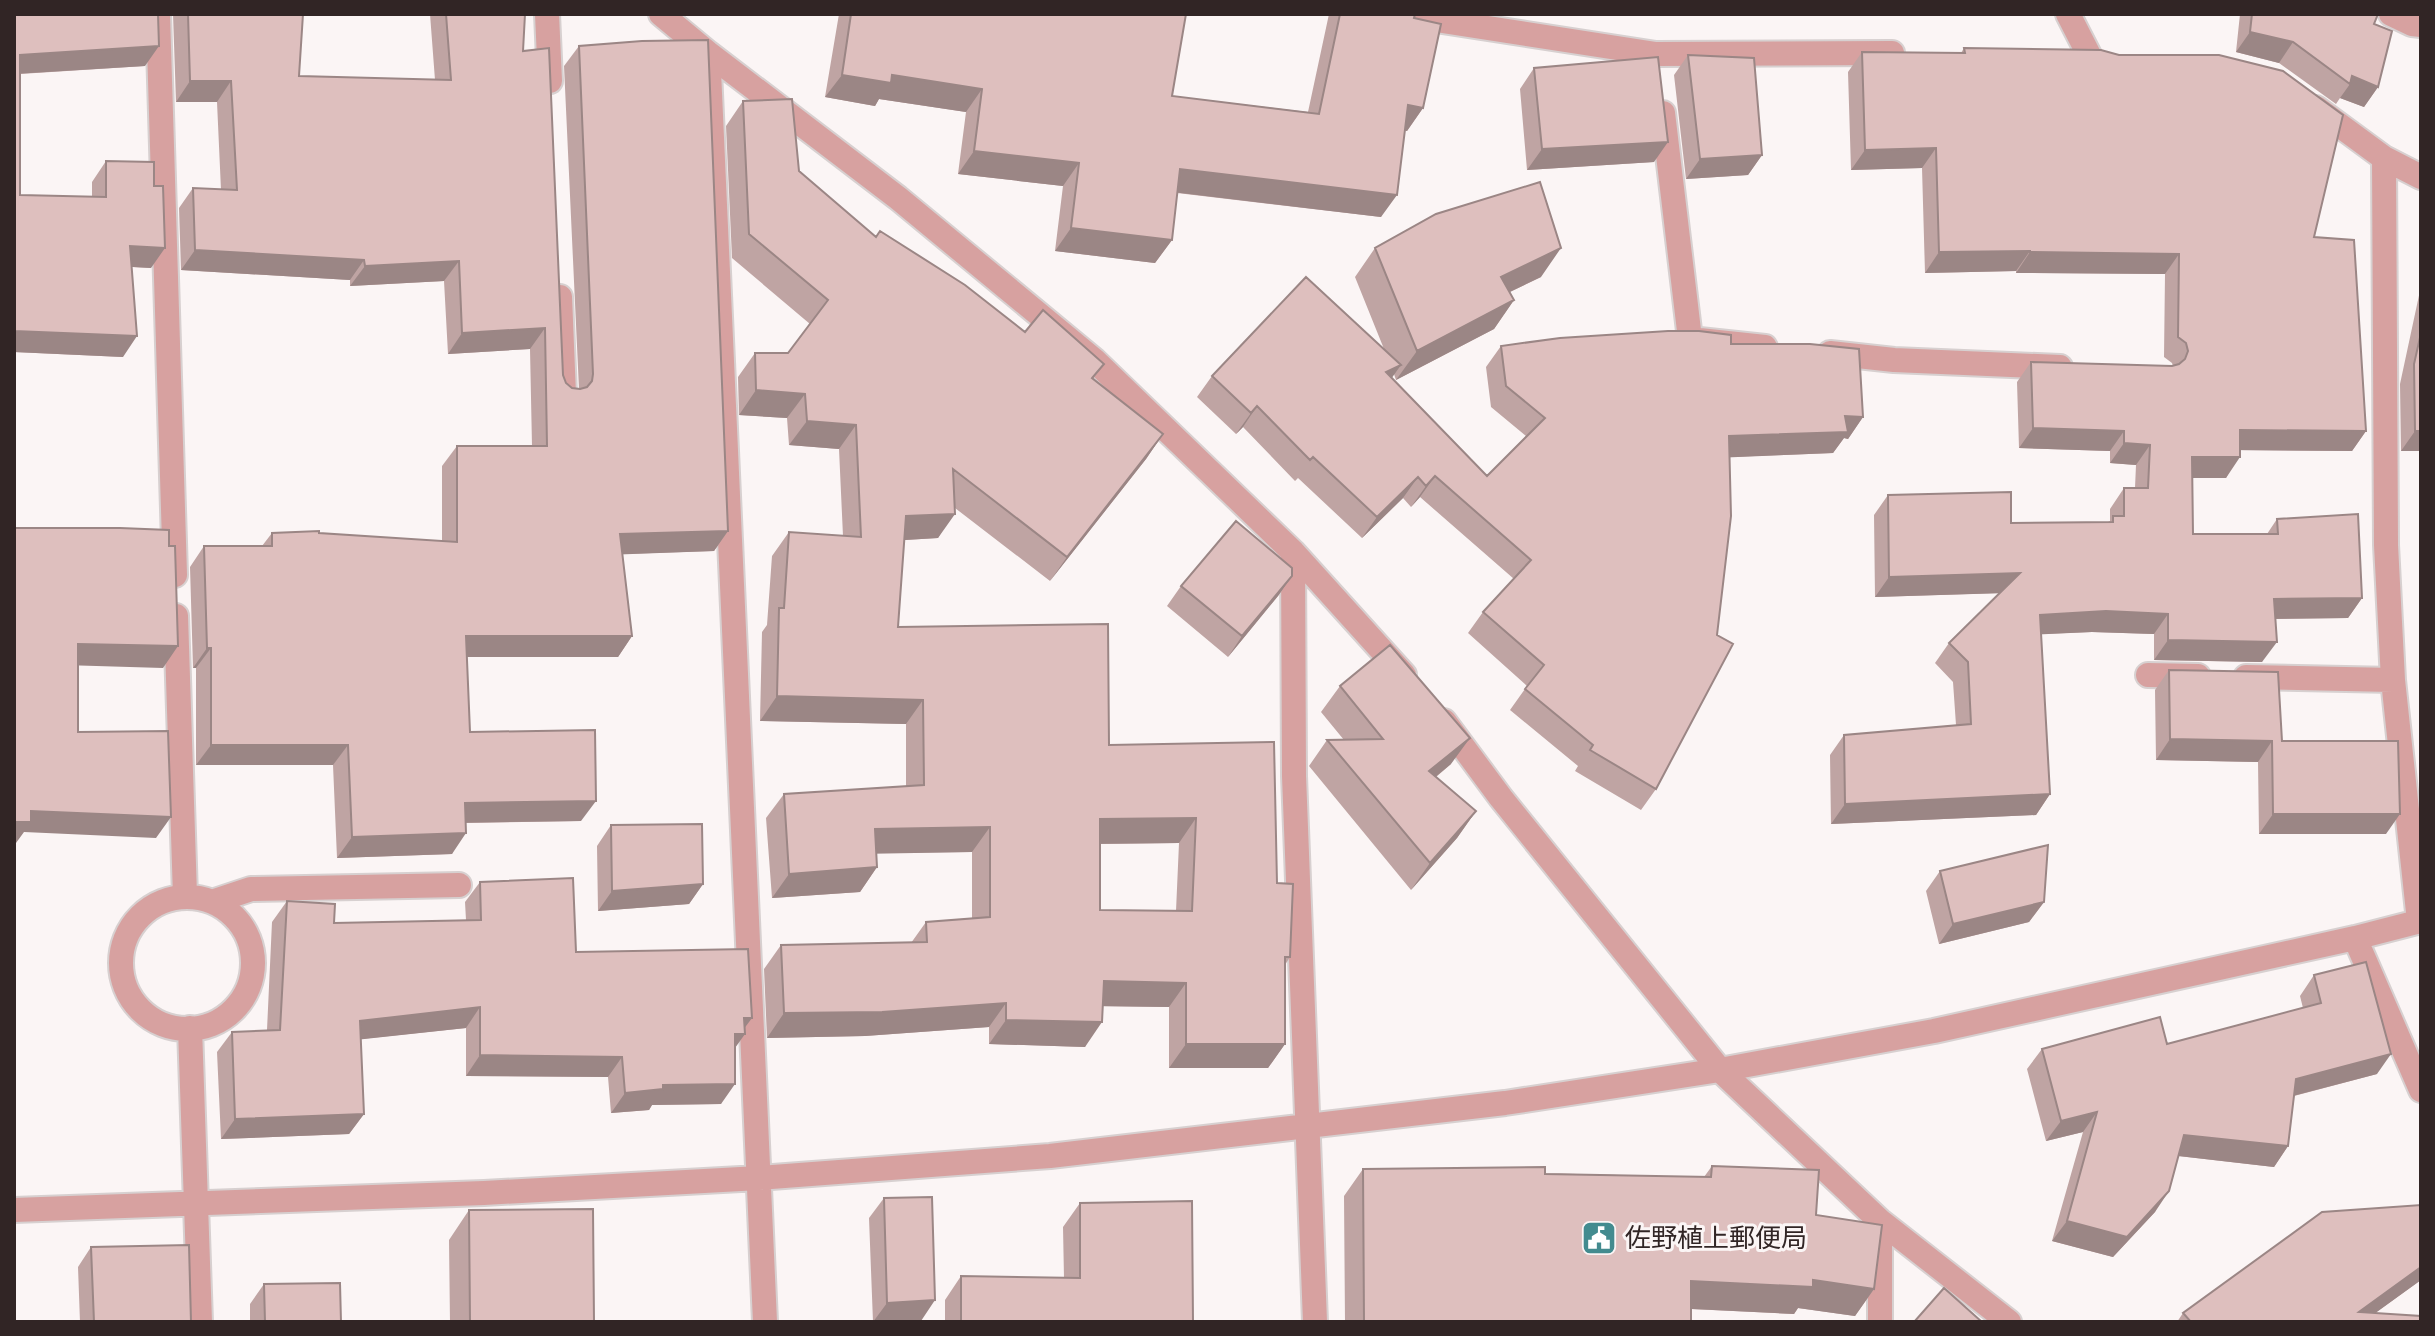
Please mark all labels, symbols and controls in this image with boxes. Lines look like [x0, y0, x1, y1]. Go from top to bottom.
public building icon: 佐野植上郵便局 [1580, 1219, 1618, 1257]
place label: 佐野植上郵便局 [1625, 1223, 1807, 1254]

